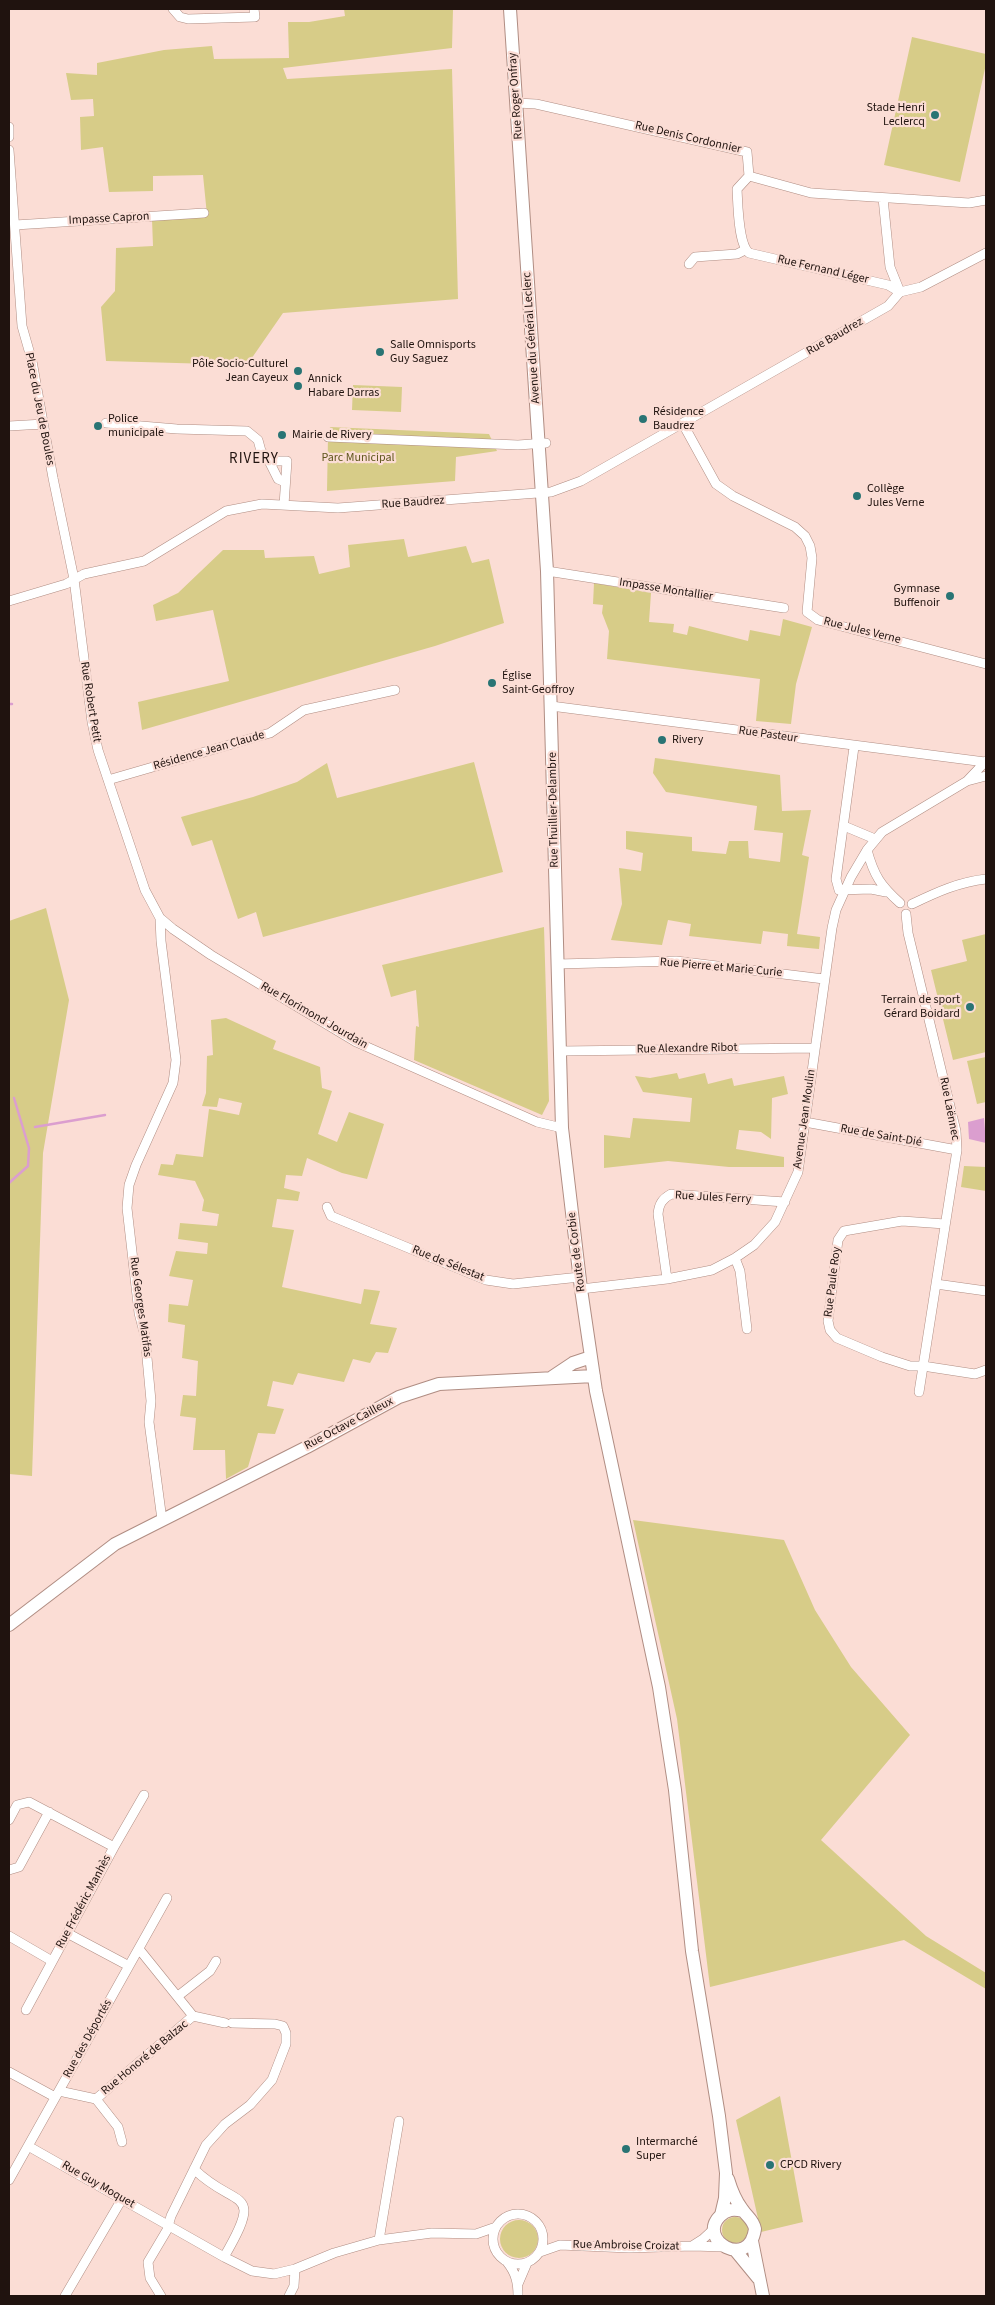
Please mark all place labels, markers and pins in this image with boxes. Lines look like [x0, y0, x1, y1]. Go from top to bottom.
place label: Stade Henri Leclercq [867, 101, 925, 129]
marker: Stade Henri Leclercq [929, 109, 941, 121]
place label: Salle Omnisports Guy Saguez [390, 338, 476, 366]
marker: Salle Omnisports Guy Saguez [374, 346, 386, 358]
place label: Pôle Socio-Culturel Jean Cayeux [192, 357, 288, 385]
marker: Pôle Socio-Culturel Jean Cayeux [292, 365, 304, 377]
place label: Annick Habare Darras [308, 372, 379, 400]
marker: Annick Habare Darras [292, 380, 304, 392]
place label: Résidence Baudrez [653, 405, 704, 433]
place label: Police municipale [108, 412, 164, 440]
marker: Résidence Baudrez [637, 413, 649, 425]
marker: Police municipale [92, 420, 104, 432]
place label: Mairie de Rivery [292, 428, 372, 442]
marker: Mairie de Rivery [276, 429, 288, 441]
place label: Collège Jules Verne [867, 482, 924, 510]
marker: Collège Jules Verne [851, 490, 863, 502]
place label: Gymnase Buffenoir [893, 582, 940, 610]
marker: Gymnase Buffenoir [944, 590, 956, 602]
place label: Église Saint-Geoffroy [502, 669, 574, 697]
marker: Église Saint-Geoffroy [486, 677, 498, 689]
place label: Rivery [672, 733, 703, 747]
marker: Rivery [656, 734, 668, 746]
place label: Terrain de sport Gérard Boidard [881, 993, 960, 1021]
marker: Terrain de sport Gérard Boidard [964, 1001, 976, 1013]
place label: Intermarché Super [636, 2135, 698, 2163]
marker: Intermarché Super [620, 2143, 632, 2155]
place label: CPCD Rivery [780, 2158, 842, 2172]
marker: CPCD Rivery [764, 2159, 776, 2171]

